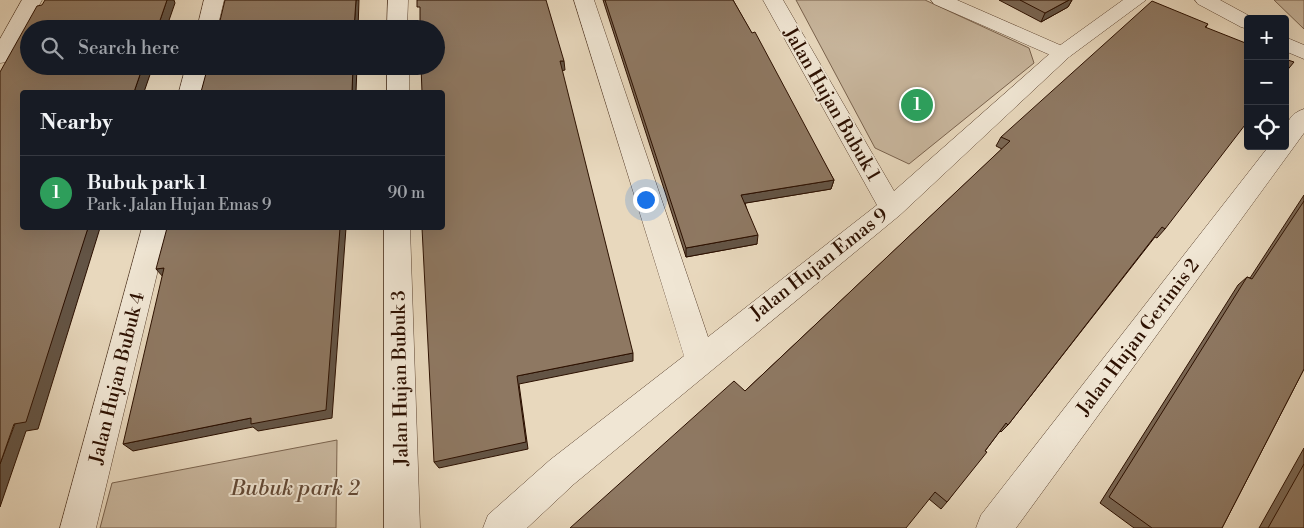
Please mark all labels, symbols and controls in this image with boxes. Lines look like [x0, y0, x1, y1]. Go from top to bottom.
map controls [1244, 15, 1289, 150]
button: + [1244, 15, 1289, 60]
search box [20, 20, 445, 75]
street label: Jalan Hujan Bubuk 1 [778, 22, 886, 185]
icon: search [38, 34, 66, 62]
text: Search here [78, 36, 179, 60]
button: − [1244, 60, 1289, 105]
pin: 1 [901, 86, 933, 124]
button: locate [1244, 105, 1289, 150]
text: Nearby [40, 110, 113, 136]
text: Bubuk park 1 [87, 171, 207, 195]
text: 1 [52, 183, 60, 203]
text: 90 m [387, 183, 425, 203]
your location [633, 187, 659, 213]
text: Park · Jalan Hujan Emas 9 [87, 195, 271, 215]
street label: Jalan Hujan Emas 9 [744, 203, 893, 326]
street label: Jalan Hujan Gerimis 2 [1071, 254, 1205, 421]
street label: Jalan Hujan Bubuk 4 [84, 290, 150, 467]
street label: Jalan Hujan Bubuk 3 [386, 290, 414, 467]
park label: Bubuk park 2 [230, 475, 361, 502]

